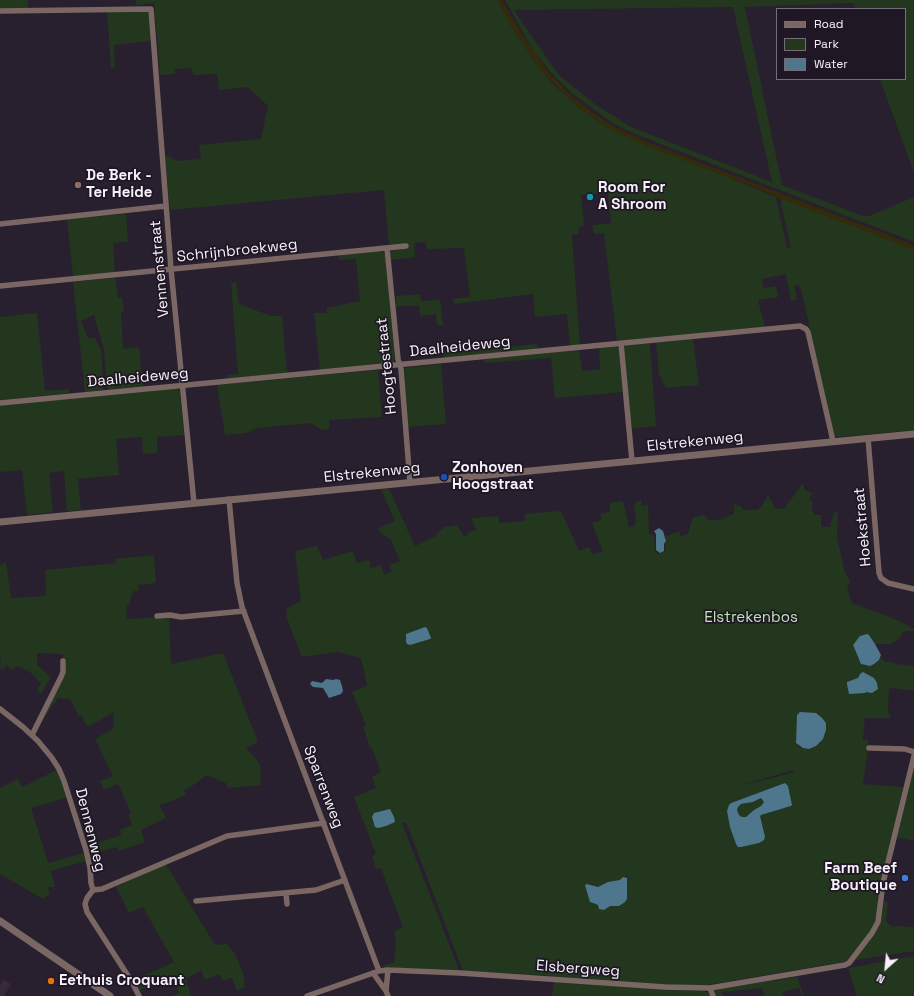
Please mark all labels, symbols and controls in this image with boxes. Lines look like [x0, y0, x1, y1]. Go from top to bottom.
legend [776, 8, 906, 80]
text: Road [814, 16, 843, 32]
text: Park [814, 36, 839, 52]
text: Water [814, 56, 848, 72]
place label: De Berk - Ter Heide [86, 167, 153, 202]
place label: Room For A Shroom [598, 179, 666, 214]
marker: De Berk - Ter Heide [73, 180, 83, 190]
marker: Room For A Shroom [585, 192, 595, 202]
street label: Vennenstraat [147, 220, 173, 318]
street label: Schrijnbroekweg [176, 236, 298, 266]
street label: Hoogtestraat [373, 317, 401, 415]
street label: Daalheideweg [409, 333, 511, 361]
street label: Daalheideweg [87, 365, 189, 391]
street label: Elstrekenweg [646, 428, 744, 456]
street label: Elstrekenweg [323, 459, 421, 487]
place label: Zonhoven Hoogstraat [452, 459, 534, 494]
marker: Zonhoven Hoogstraat [439, 472, 449, 482]
street label: Hoekstraat [851, 487, 875, 567]
park label: Elstrekenbos [704, 609, 798, 627]
street label: Sparrenweg [299, 743, 347, 831]
street label: Dennenweg [71, 786, 109, 874]
place label: Farm Beef Boutique [824, 860, 897, 895]
marker: Farm Beef Boutique [900, 873, 910, 883]
north arrow [866, 948, 906, 988]
street label: Elsbergweg [535, 957, 621, 981]
text: N [874, 971, 887, 987]
place label: Eethuis Croquant [59, 972, 184, 990]
marker: Eethuis Croquant [46, 976, 56, 986]

